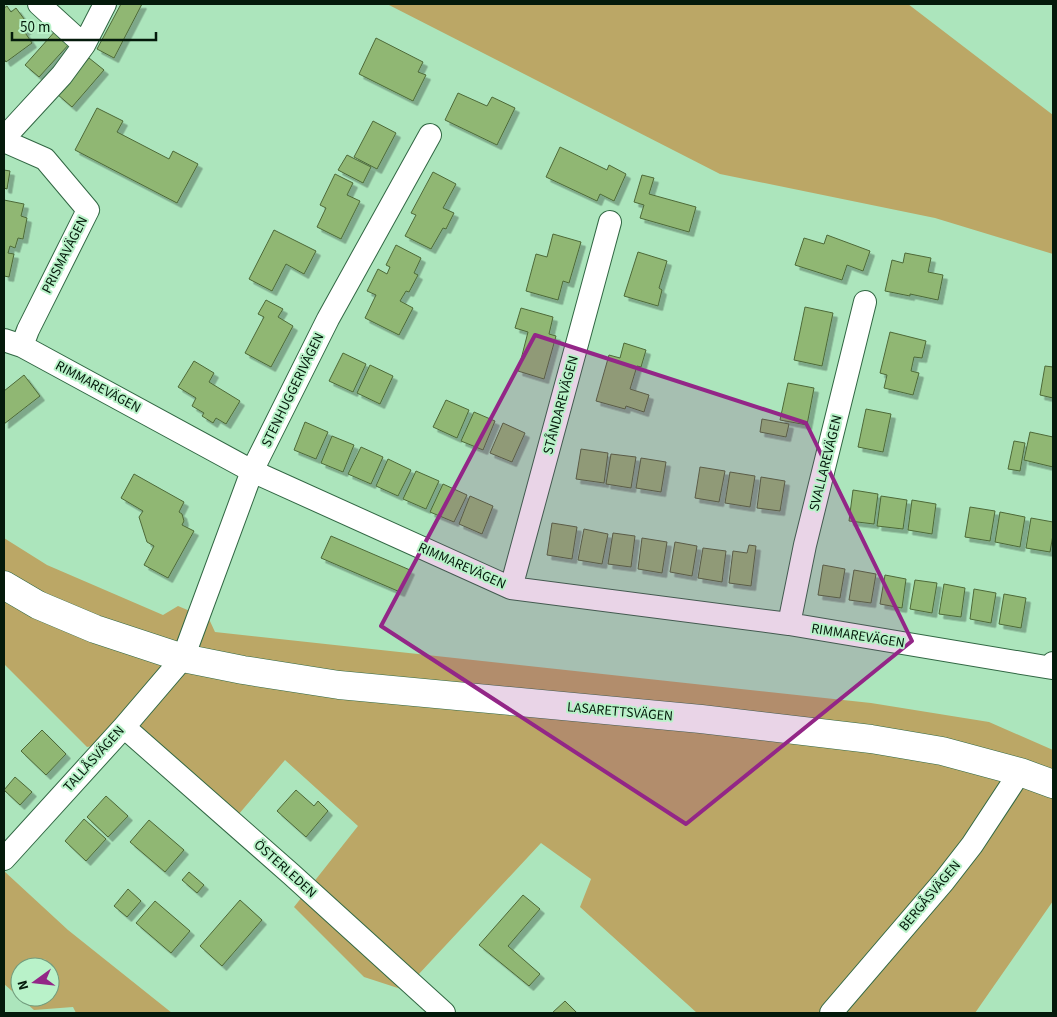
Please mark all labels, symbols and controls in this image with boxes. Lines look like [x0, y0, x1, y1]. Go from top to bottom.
scale bar [12, 10, 156, 42]
text: 50 m [20, 17, 50, 38]
street label: PRISMAVÄGEN [37, 213, 93, 297]
street label: STENHUGGERIVÄGEN [257, 329, 329, 451]
street label: STÅNDAREVÄGEN [538, 353, 584, 457]
street label: RIMMAREVÄGEN [52, 356, 144, 418]
street label: SVALLAREVÄGEN [804, 413, 848, 513]
street label: RIMMAREVÄGEN [415, 538, 509, 594]
street label: RIMMAREVÄGEN [810, 619, 906, 653]
street label: LASARETTSVÄGEN [566, 697, 674, 727]
street label: TALLÅSVÄGEN [59, 722, 129, 796]
street label: ÖSTERLEDEN [249, 835, 321, 903]
street label: BERGÅSVÄGEN [894, 856, 966, 936]
north arrow [10, 957, 60, 1007]
text: N [13, 978, 34, 992]

